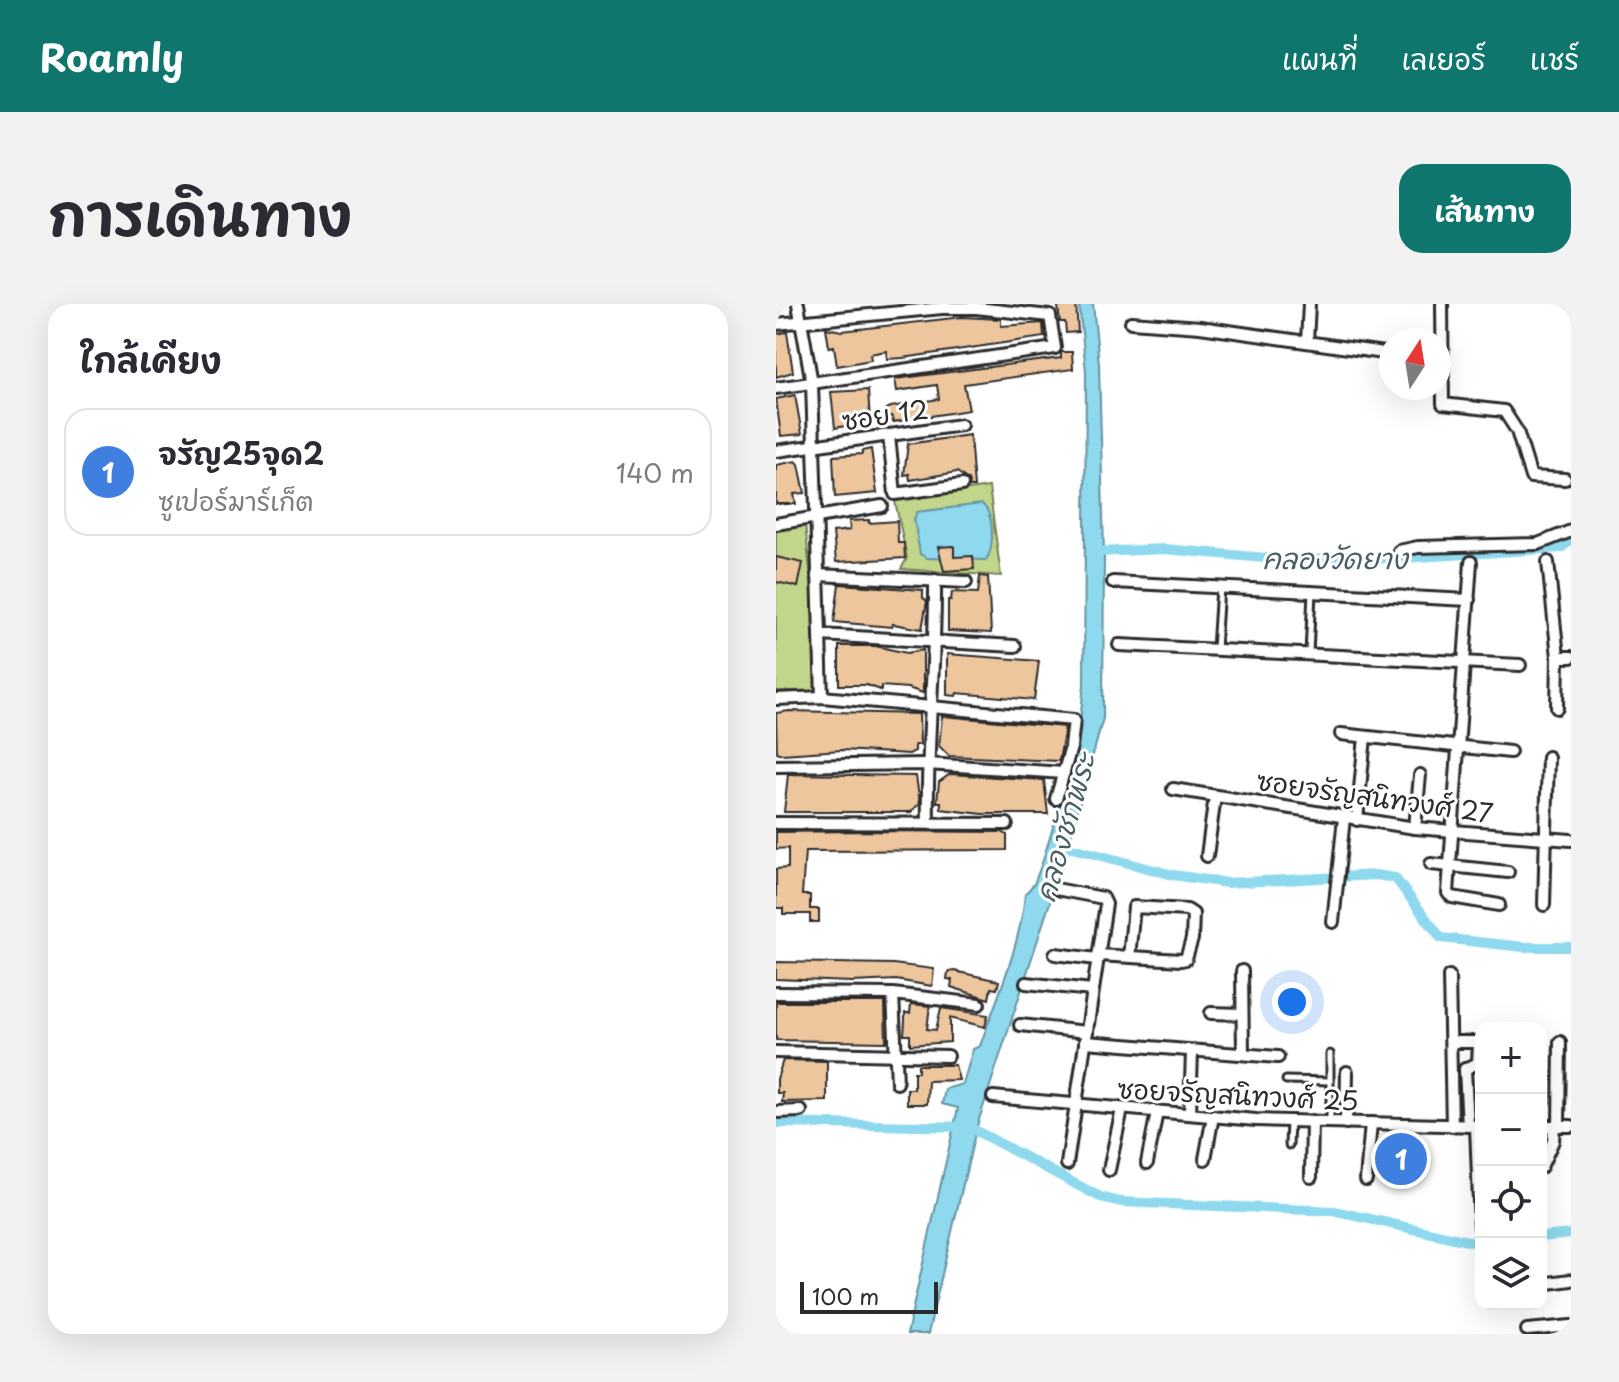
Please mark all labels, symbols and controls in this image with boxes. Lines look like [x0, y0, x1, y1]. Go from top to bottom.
text: Roamly [40, 28, 184, 85]
text: แผนที่ [1282, 37, 1357, 80]
text: เลเยอร์ [1401, 37, 1486, 80]
text: แชร์ [1530, 37, 1579, 80]
button: เส้นทาง [1399, 164, 1571, 253]
text: การเดินทาง [48, 170, 352, 255]
north arrow [1379, 328, 1451, 400]
text: ใกล้เคียง [80, 333, 222, 385]
street label: ซอย 12 [839, 389, 931, 439]
text: จรัญ25จุด2 [158, 430, 324, 475]
text: 1 [102, 453, 114, 492]
text: 140 m [616, 453, 694, 492]
text: ซูเปอร์มาร์เก็ต [158, 481, 314, 520]
water label: คลองวัดยาง [1262, 536, 1411, 579]
water label: คลองชักพระ [1022, 745, 1107, 907]
street label: ซอยจรัญสนิทวงศ์ 27 [1254, 760, 1496, 832]
your location [1272, 982, 1312, 1022]
map controls [1475, 1022, 1547, 1310]
button: + [1475, 1022, 1547, 1094]
street label: ซอยจรัญสนิทวงศ์ 25 [1116, 1068, 1360, 1120]
button: − [1475, 1094, 1547, 1166]
pin: 1 [1375, 1129, 1427, 1189]
button: locate [1475, 1166, 1547, 1238]
button: layers [1475, 1238, 1547, 1310]
scale bar [800, 1278, 938, 1314]
text: 100 m [812, 1279, 879, 1312]

